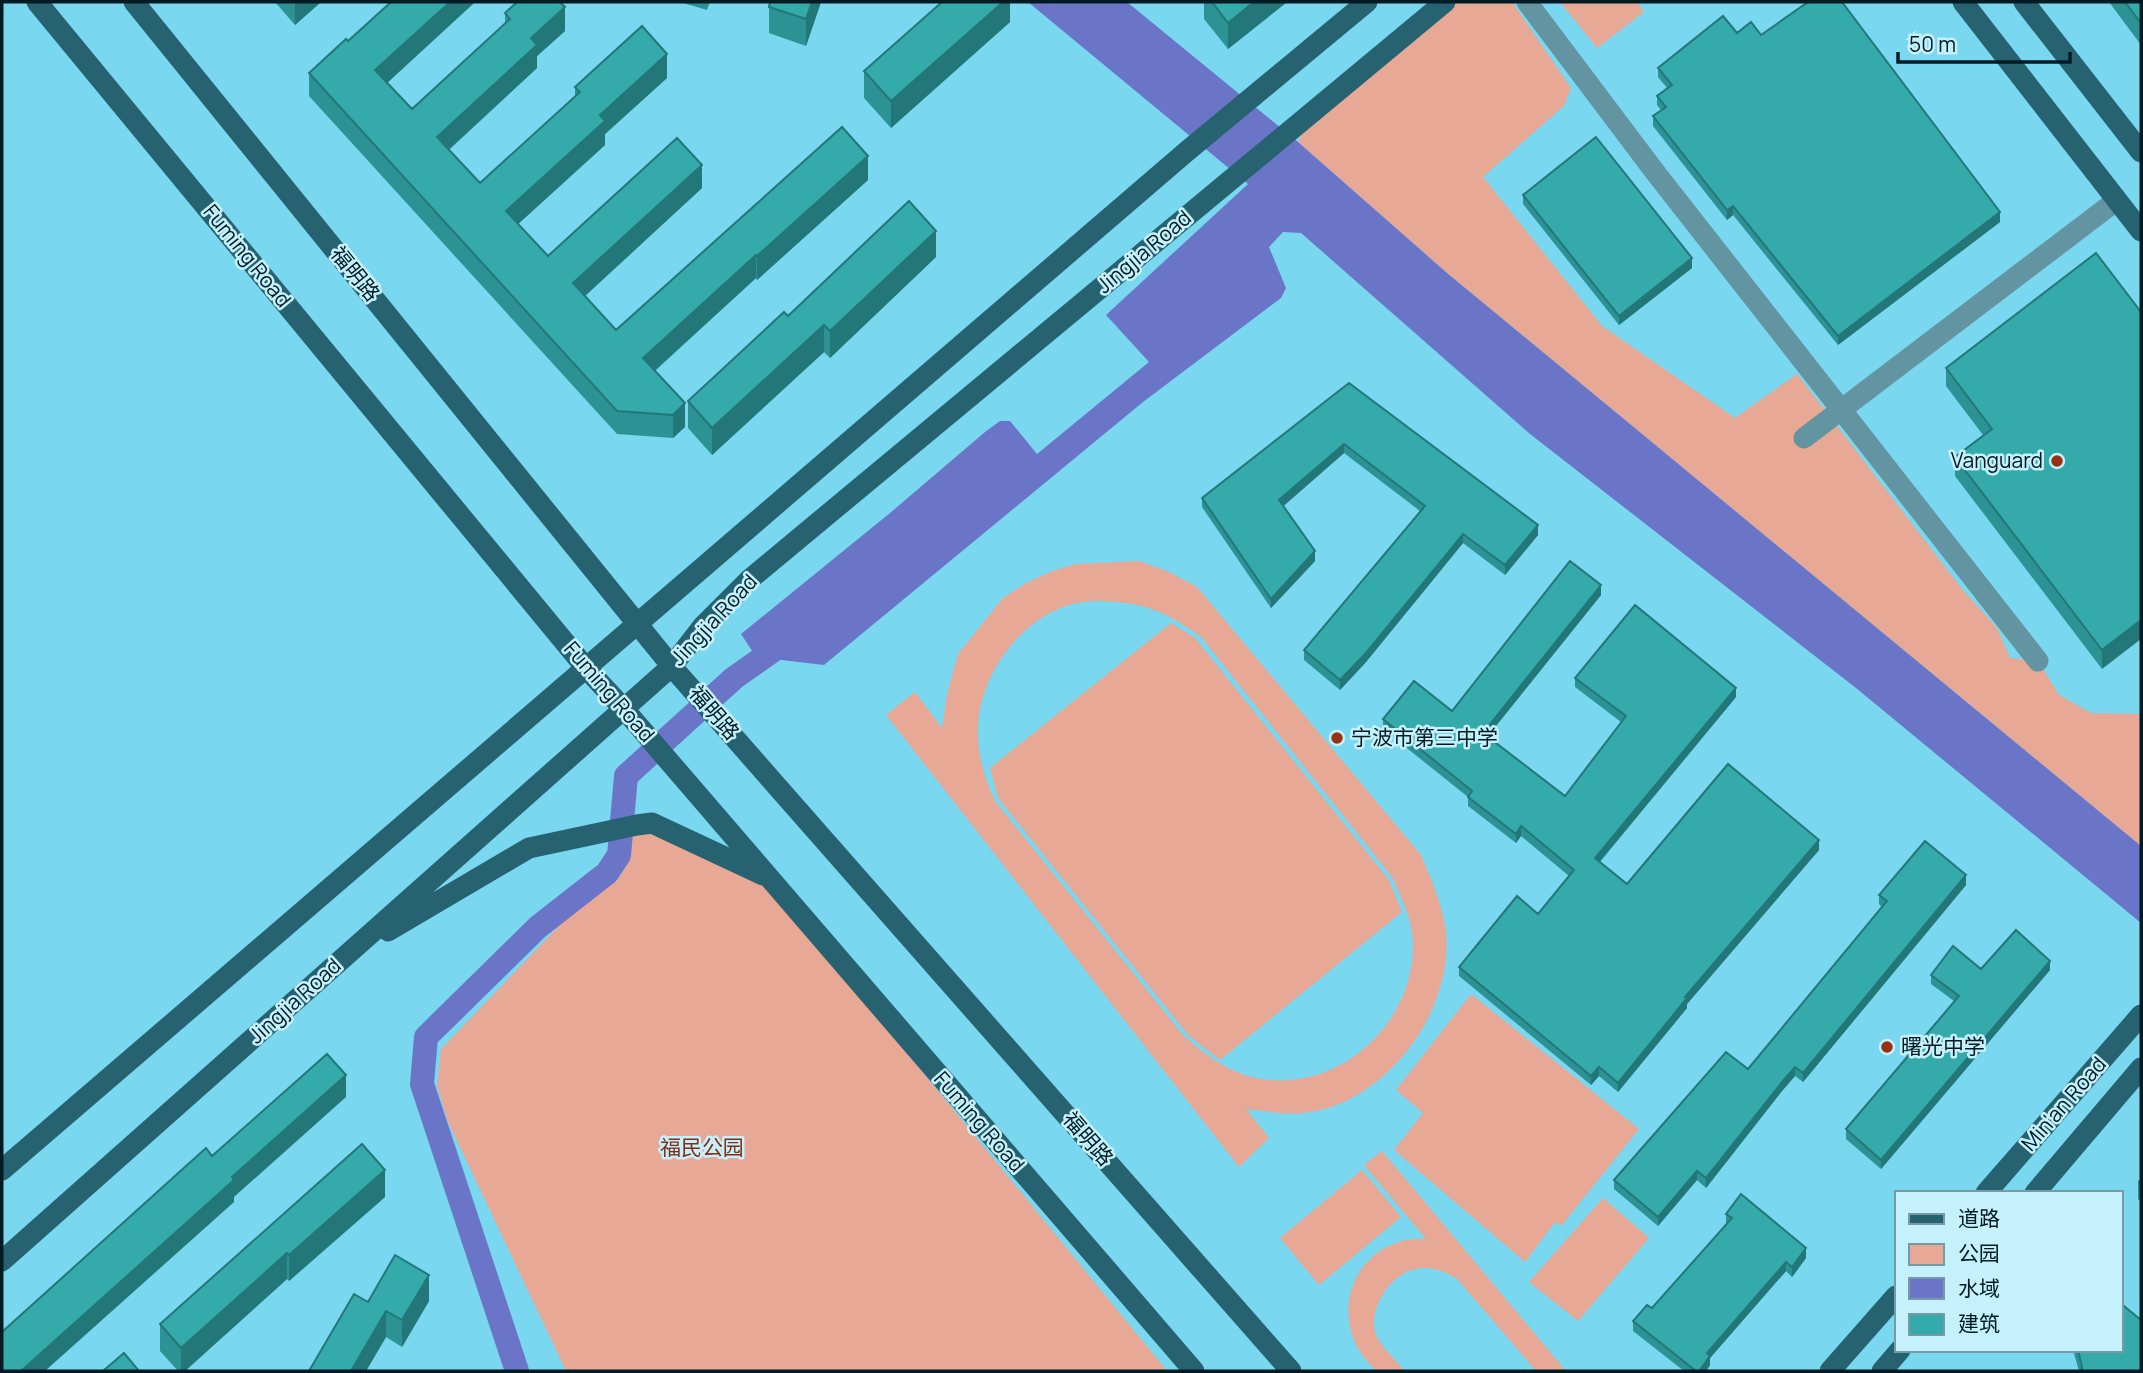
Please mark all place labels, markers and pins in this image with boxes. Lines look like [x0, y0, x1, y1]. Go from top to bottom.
place label: Vanguard [1951, 446, 2043, 474]
marker: Vanguard [2049, 453, 2065, 469]
place label: 宁波市第三中学 [1351, 723, 1498, 751]
marker: 宁波市第三中学 [1329, 730, 1345, 746]
place label: 曙光中学 [1901, 1032, 1985, 1060]
marker: 曙光中学 [1879, 1039, 1895, 1055]

